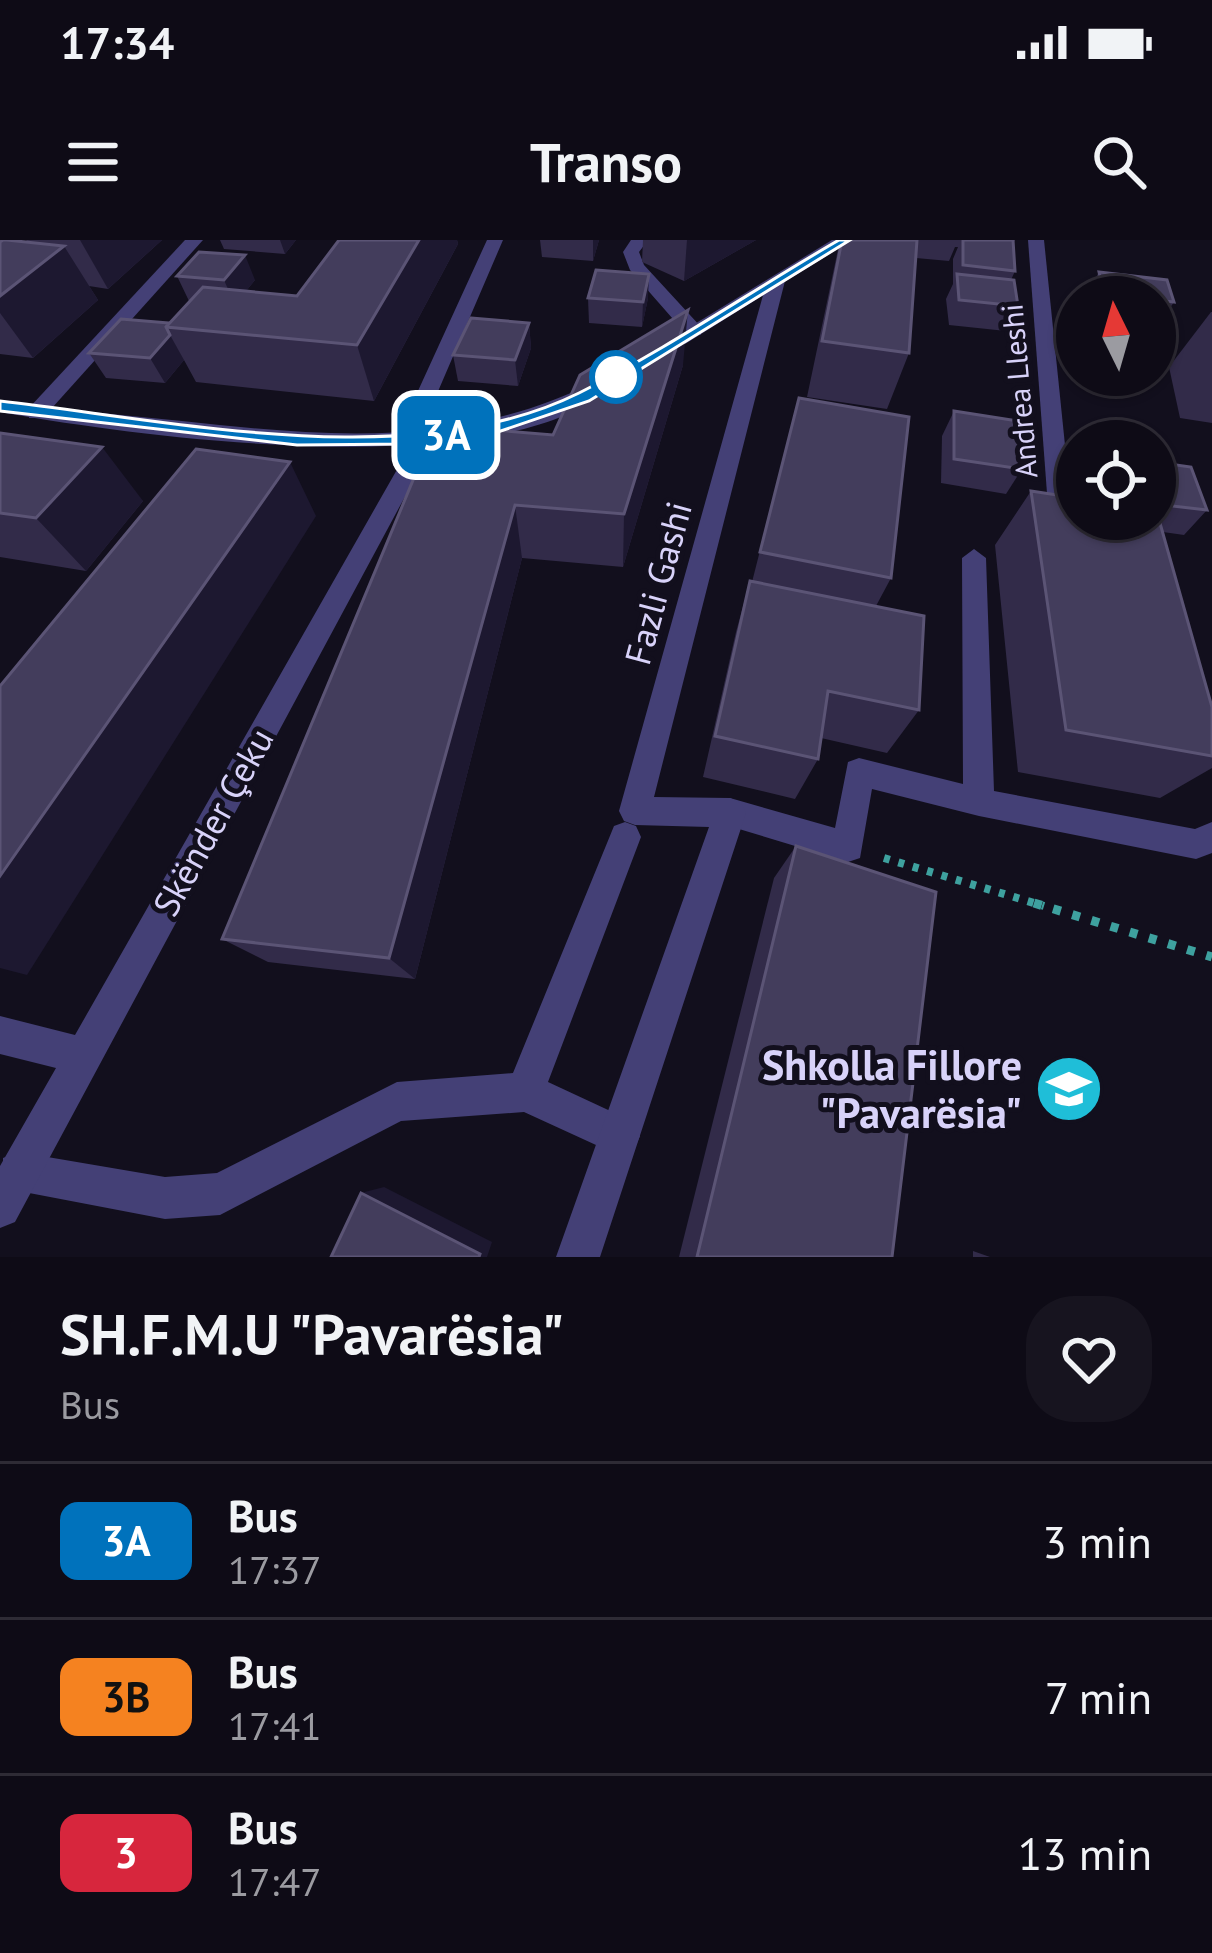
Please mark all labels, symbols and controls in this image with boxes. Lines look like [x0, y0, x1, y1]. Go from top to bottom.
text: 17:34 [60, 13, 174, 71]
text: Transo [530, 127, 682, 197]
icon: menu [60, 129, 126, 195]
icon: search [1086, 129, 1152, 195]
north arrow [1056, 276, 1176, 396]
map controls [1056, 276, 1176, 540]
street label: Andrea Lleshi [991, 302, 1046, 480]
unlabelled marker [591, 352, 641, 402]
line badge: 3A [392, 396, 500, 474]
text: 3A [421, 407, 471, 462]
button: locate [1056, 420, 1176, 540]
street label: Fazli Gashi [613, 496, 702, 669]
street label: Skënder Çeku [142, 720, 283, 924]
place label: Shkolla Fillore "Pavarësia" [762, 1037, 1022, 1140]
school or university icon: Shkolla Fillore "Pavarësia" [1034, 1054, 1104, 1124]
button: heart [1026, 1296, 1152, 1422]
text: SH.F.M.U "Pavarësia" [60, 1297, 564, 1371]
text: Bus [60, 1379, 120, 1430]
text: Bus [228, 1486, 298, 1544]
text: 3 min [1042, 1512, 1152, 1570]
text: 3A [101, 1513, 151, 1568]
text: 17:37 [228, 1544, 322, 1595]
text: Bus [228, 1642, 298, 1700]
text: 7 min [1045, 1668, 1152, 1726]
text: 3B [102, 1669, 150, 1724]
text: 17:41 [228, 1700, 322, 1751]
text: Bus [228, 1798, 298, 1856]
text: 13 min [1018, 1824, 1152, 1882]
text: 3 [114, 1825, 138, 1880]
text: 17:47 [228, 1856, 322, 1907]

